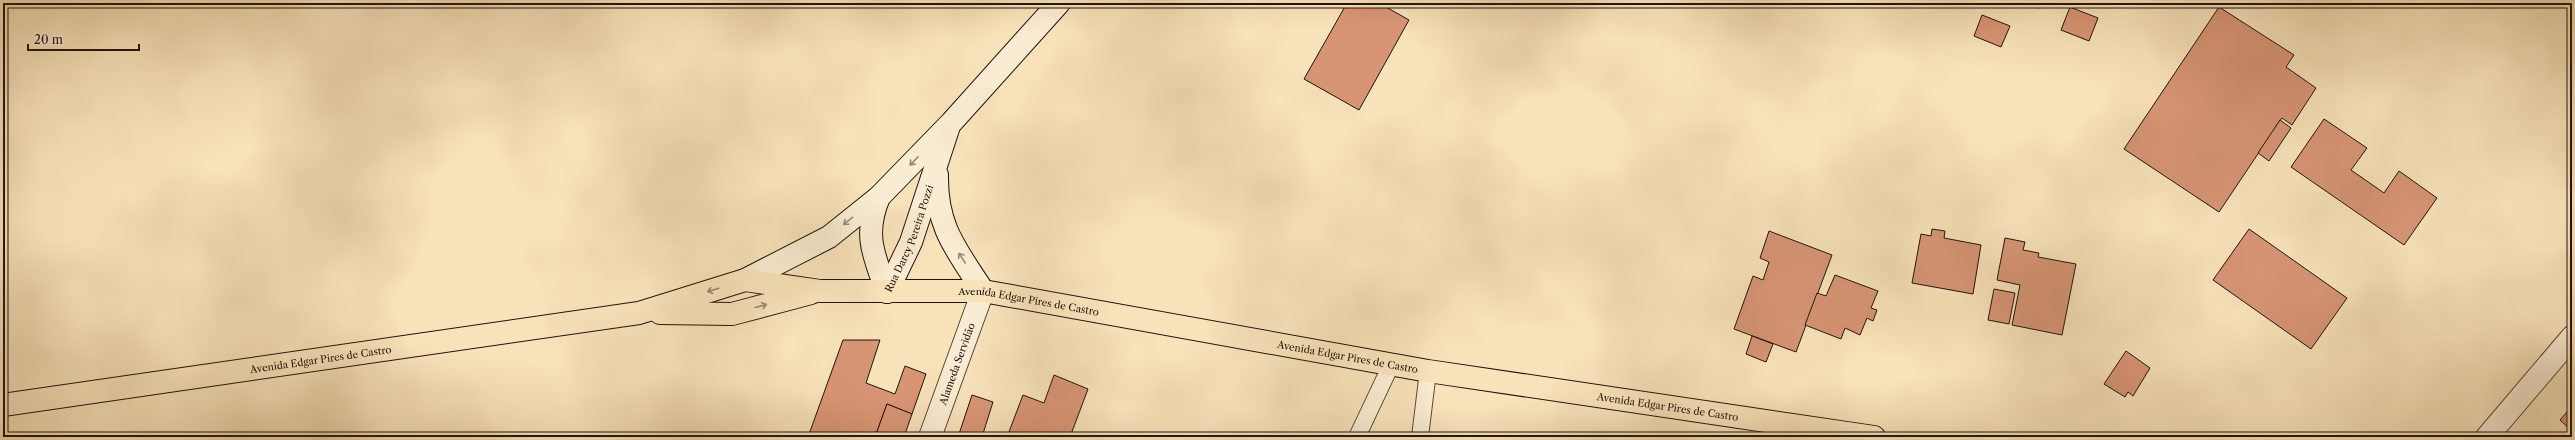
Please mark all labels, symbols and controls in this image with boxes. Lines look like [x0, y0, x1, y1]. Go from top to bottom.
scale bar [28, 26, 139, 52]
text: 20 m [34, 32, 63, 47]
one-way arrow [909, 156, 919, 166]
street label: Rua Darcy Pereira Pozzi [882, 183, 936, 294]
one-way arrow [843, 217, 854, 226]
one-way arrow [958, 253, 967, 264]
street label: Avenida Edgar Pires de Castro [957, 285, 1100, 319]
one-way arrow [707, 287, 720, 294]
one-way arrow [754, 302, 767, 310]
street label: Alameda Servidão [936, 321, 978, 408]
street label: Avenida Edgar Pires de Castro [1275, 338, 1419, 376]
street label: Avenida Edgar Pires de Castro [248, 343, 392, 376]
street label: Avenida Edgar Pires de Castro [1595, 390, 1739, 424]

